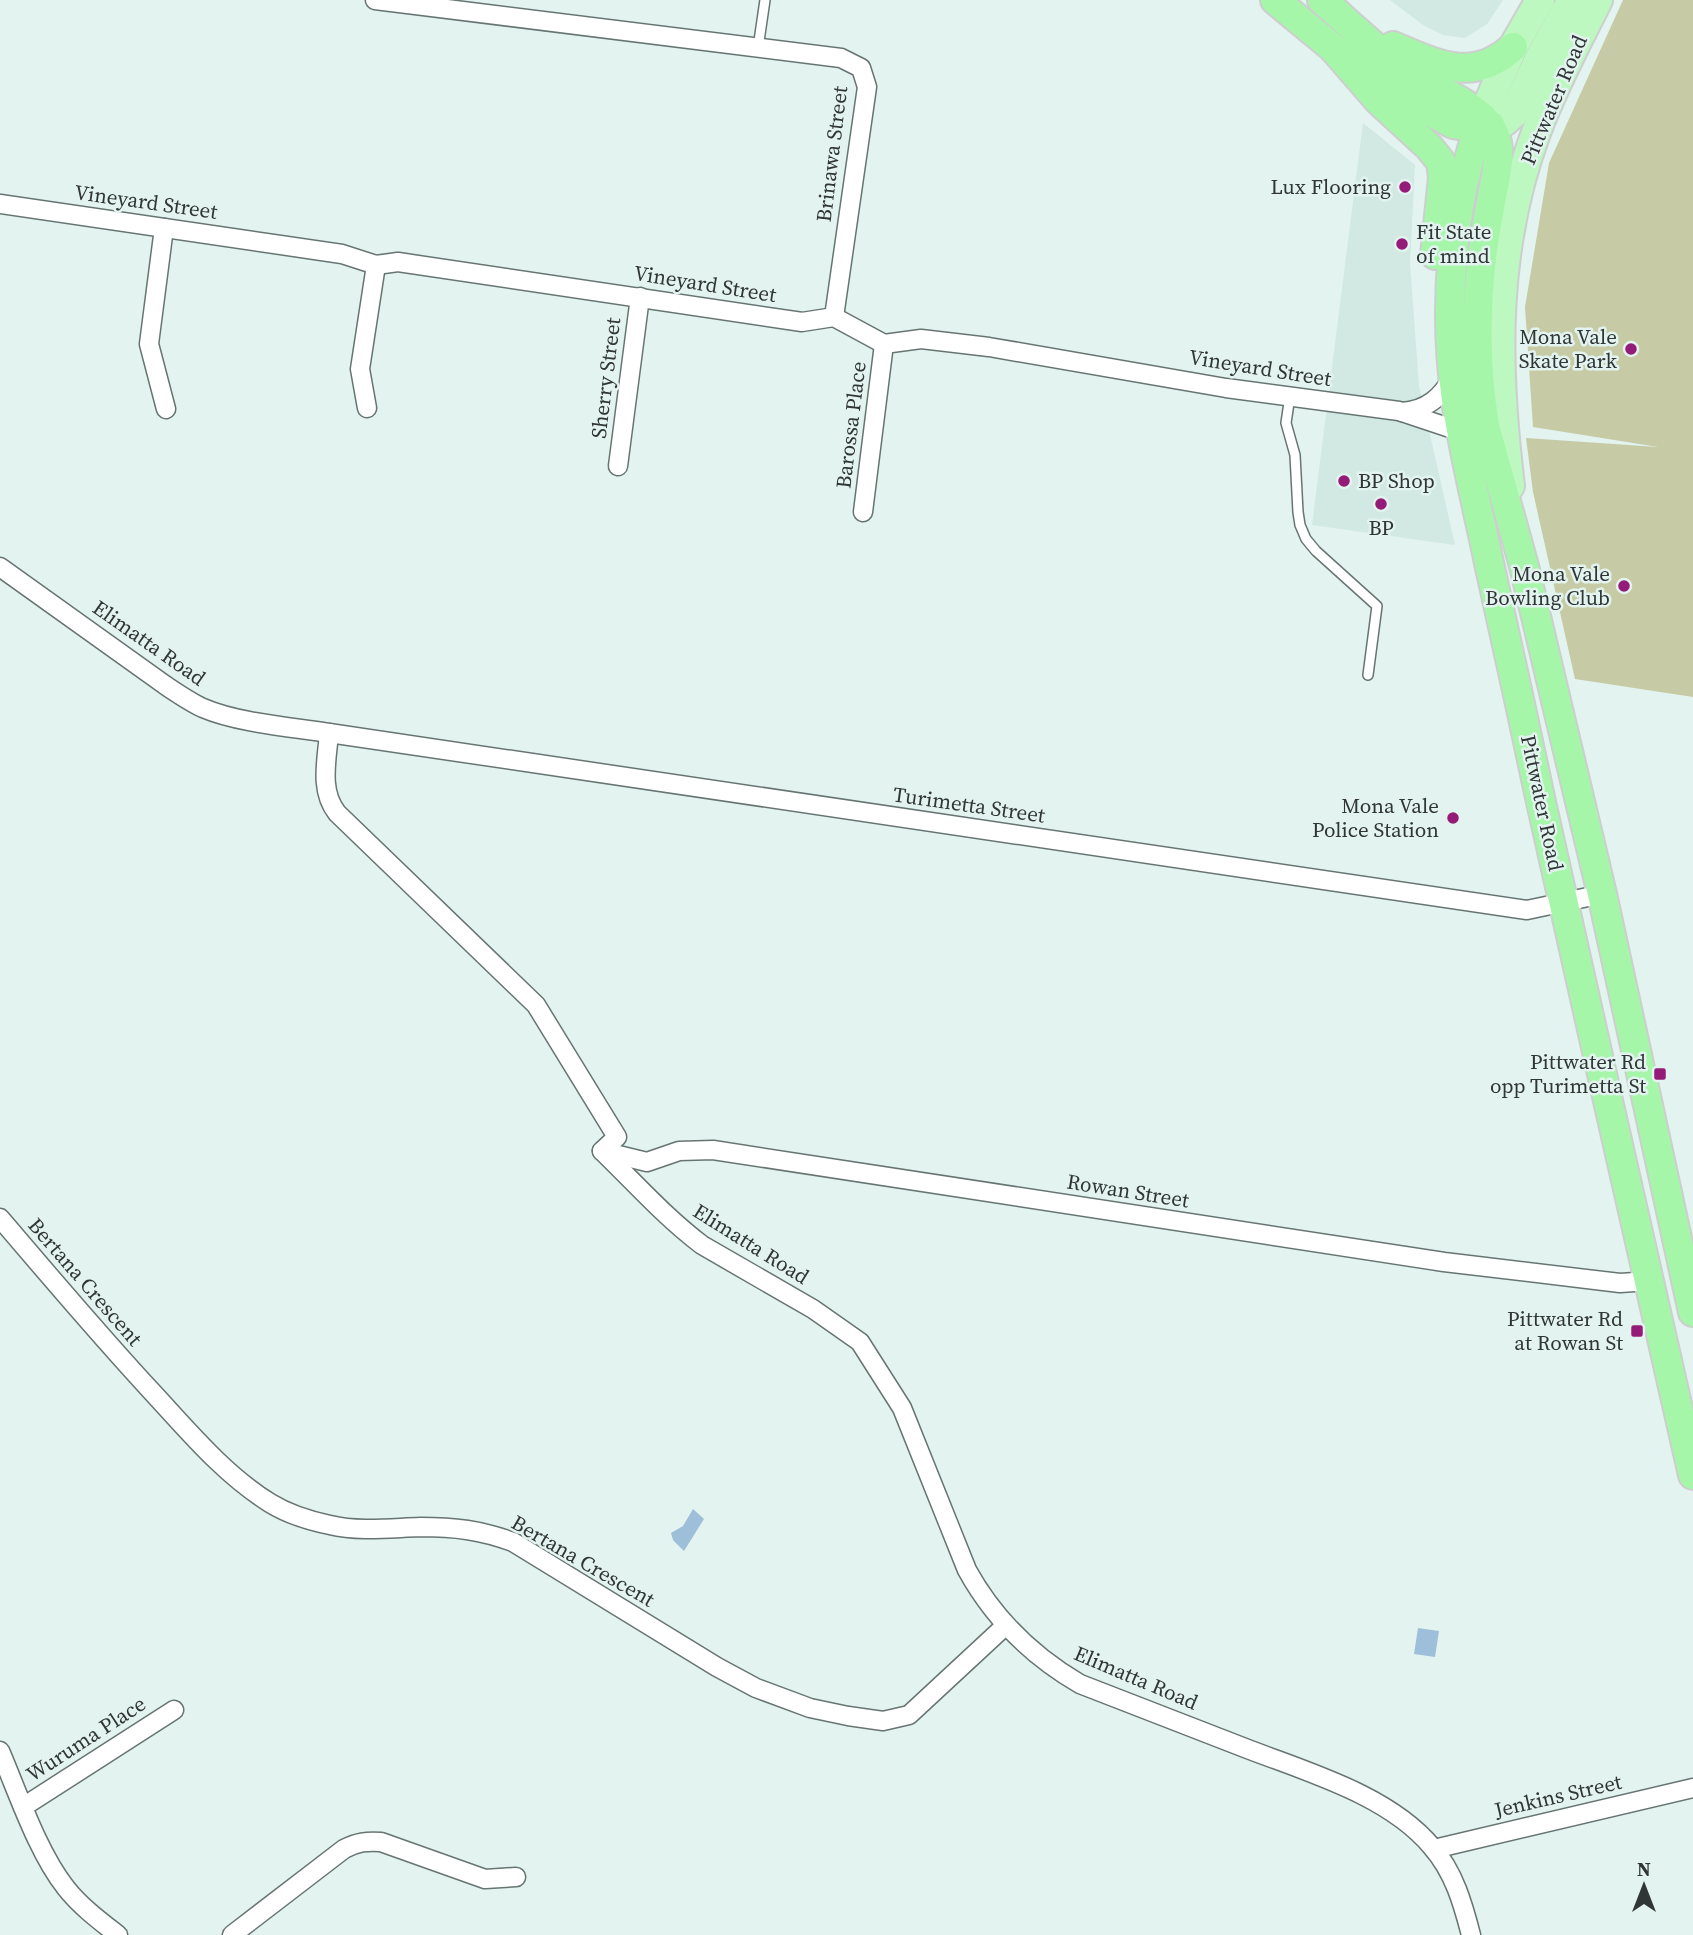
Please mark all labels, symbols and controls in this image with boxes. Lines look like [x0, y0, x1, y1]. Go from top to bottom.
street label: Pittwater Road [1513, 30, 1594, 169]
street label: Brinawa Street [809, 84, 854, 224]
place label: Lux Flooring [1271, 172, 1391, 201]
street label: Vineyard Street [73, 177, 219, 226]
marker: Lux Flooring [1397, 179, 1413, 195]
place label: Fit State of mind [1416, 217, 1492, 270]
marker: Fit State of mind [1394, 236, 1410, 252]
street label: Vineyard Street [632, 258, 779, 309]
street label: Sherry Street [584, 316, 627, 440]
place label: Mona Vale Skate Park [1519, 322, 1618, 375]
marker: Mona Vale Skate Park [1623, 341, 1639, 357]
street label: Vineyard Street [1187, 342, 1334, 393]
street label: Barossa Place [828, 360, 873, 490]
place label: BP Shop [1358, 466, 1435, 495]
marker: BP Shop [1336, 473, 1352, 489]
marker: BP [1373, 496, 1389, 512]
place label: BP [1368, 513, 1394, 542]
place label: Mona Vale Bowling Club [1485, 559, 1610, 612]
marker: Mona Vale Bowling Club [1616, 578, 1632, 594]
street label: Elimatta Road [87, 593, 212, 692]
street label: Pittwater Road [1514, 732, 1571, 874]
street label: Turimetta Street [891, 780, 1047, 830]
place label: Mona Vale Police Station [1312, 791, 1439, 844]
marker: Mona Vale Police Station [1445, 810, 1461, 826]
place label: Pittwater Rd opp Turimetta St [1490, 1047, 1646, 1100]
marker: Pittwater Rd opp Turimetta St [1652, 1066, 1668, 1082]
street label: Rowan Street [1065, 1167, 1191, 1214]
street label: Elimatta Road [688, 1196, 815, 1291]
street label: Bertana Crescent [22, 1211, 149, 1352]
place label: Pittwater Rd at Rowan St [1507, 1304, 1623, 1357]
marker: Pittwater Rd at Rowan St [1629, 1323, 1645, 1339]
street label: Bertana Crescent [506, 1508, 660, 1613]
street label: Elimatta Road [1070, 1638, 1203, 1717]
street label: Wuruma Place [20, 1689, 151, 1788]
street label: Jenkins Street [1490, 1767, 1624, 1824]
north arrow [1609, 1851, 1679, 1921]
text: N [1637, 1856, 1651, 1882]

